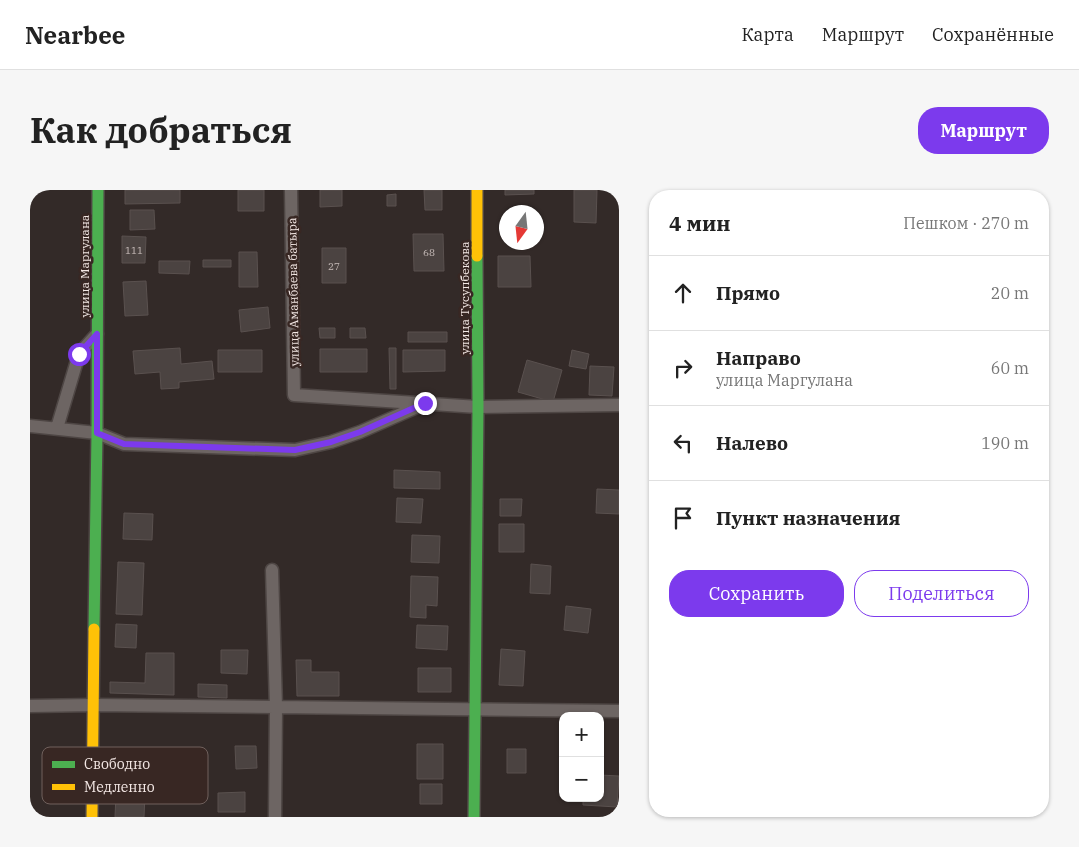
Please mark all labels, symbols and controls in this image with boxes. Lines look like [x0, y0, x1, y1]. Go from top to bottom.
text: Nearbee [25, 19, 125, 51]
text: Карта [741, 23, 794, 46]
text: Маршрут [822, 23, 904, 46]
text: Сохранённые [932, 23, 1054, 46]
text: Как добраться [30, 107, 292, 153]
button: Маршрут [918, 107, 1049, 154]
north arrow [499, 205, 544, 250]
text: 4 мин [669, 209, 731, 237]
text: Пешком · 270 m [903, 213, 1029, 233]
street label: улица Маргулана [77, 214, 92, 317]
street label: улица Аманбаева батыра [284, 217, 302, 367]
street label: улица Тусупбекова [457, 241, 472, 355]
house number: 111 [125, 244, 143, 257]
house number: 68 [423, 246, 435, 259]
house number: 27 [328, 260, 340, 273]
icon: ahead [669, 279, 697, 307]
text: Прямо [716, 281, 780, 305]
text: 20 m [991, 283, 1029, 303]
route start [68, 343, 91, 366]
text: Направо [716, 346, 801, 370]
icon: right [669, 354, 697, 382]
text: 60 m [991, 358, 1029, 378]
text: улица Маргулана [716, 370, 853, 390]
route end [414, 392, 437, 415]
icon: left [669, 429, 697, 457]
text: Налево [716, 431, 788, 455]
text: 190 m [981, 433, 1029, 453]
icon: arrive [669, 504, 697, 532]
text: Пункт назначения [716, 506, 900, 530]
button: Сохранить [669, 570, 844, 617]
button: Поделиться [854, 570, 1029, 617]
map controls [559, 712, 604, 802]
button: + [559, 712, 604, 757]
legend [42, 747, 208, 804]
text: Свободно [84, 755, 150, 773]
button: − [559, 757, 604, 802]
text: Медленно [84, 778, 155, 796]

